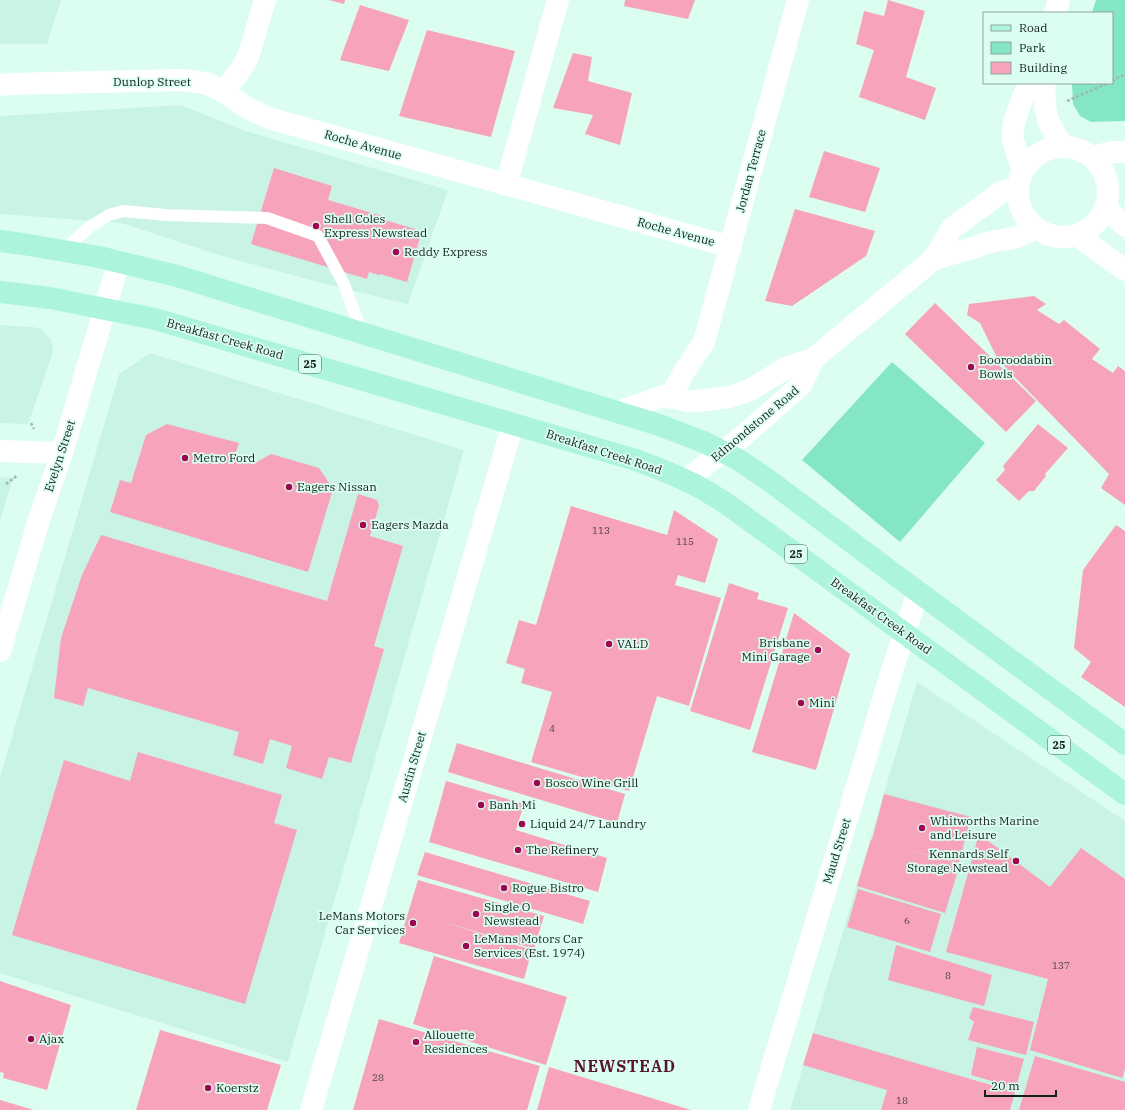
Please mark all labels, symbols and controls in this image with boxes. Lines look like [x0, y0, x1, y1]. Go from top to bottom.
legend [983, 12, 1113, 84]
text: Road [1019, 20, 1048, 35]
text: Park [1019, 40, 1045, 55]
text: Building [1019, 60, 1067, 75]
street label: Dunlop Street [113, 74, 191, 89]
street label: Roche Avenue [323, 126, 404, 163]
street label: Jordan Terrace [732, 128, 769, 214]
place label: Shell Coles Express Newstead [324, 211, 427, 240]
street label: Roche Avenue [636, 214, 717, 249]
marker: Shell Coles Express Newstead [311, 221, 321, 231]
place label: Reddy Express [404, 244, 488, 259]
marker: Reddy Express [391, 247, 401, 257]
street label: Breakfast Creek Road [165, 315, 285, 362]
place label: Booroodabin Bowls [979, 352, 1052, 381]
road number: 25 [299, 355, 321, 373]
marker: Booroodabin Bowls [966, 362, 976, 372]
street label: Edmondstone Road [708, 382, 802, 465]
street label: Evelyn Street [41, 418, 78, 494]
street label: Breakfast Creek Road [544, 426, 664, 477]
place label: Metro Ford [193, 450, 255, 465]
marker: Metro Ford [180, 453, 190, 463]
place label: Eagers Nissan [297, 479, 377, 494]
marker: Eagers Nissan [284, 482, 294, 492]
place label: Eagers Mazda [371, 517, 449, 532]
marker: Eagers Mazda [358, 520, 368, 530]
house number: 113 [592, 524, 610, 537]
house number: 115 [676, 535, 694, 548]
road number: 25 [785, 545, 807, 563]
street label: Breakfast Creek Road [828, 574, 935, 657]
place label: Brisbane Mini Garage [742, 635, 810, 664]
place label: VALD [617, 636, 648, 651]
marker: VALD [604, 639, 614, 649]
marker: Brisbane Mini Garage [813, 645, 823, 655]
place label: Mini [809, 695, 835, 710]
marker: Mini [796, 698, 806, 708]
house number: 4 [549, 722, 555, 735]
street label: Austin Street [394, 730, 429, 804]
road number: 25 [1048, 736, 1070, 754]
place label: Bosco Wine Grill [545, 775, 639, 790]
marker: Bosco Wine Grill [532, 778, 542, 788]
place label: Banh Mi [489, 797, 536, 812]
marker: Banh Mi [476, 800, 486, 810]
place label: Whitworths Marine and Leisure [930, 813, 1039, 842]
place label: Liquid 24/7 Laundry [530, 816, 647, 831]
street label: Maud Street [819, 816, 854, 886]
marker: Liquid 24/7 Laundry [517, 819, 527, 829]
marker: Whitworths Marine and Leisure [917, 823, 927, 833]
place label: The Refinery [526, 842, 599, 857]
marker: The Refinery [513, 845, 523, 855]
place label: Kennards Self Storage Newstead [907, 846, 1009, 875]
marker: Kennards Self Storage Newstead [1011, 856, 1021, 866]
place label: Rogue Bistro [512, 880, 584, 895]
marker: Rogue Bistro [499, 883, 509, 893]
place label: Single O Newstead [484, 899, 539, 928]
place label: LeMans Motors Car Services [319, 908, 405, 937]
marker: Single O Newstead [471, 909, 481, 919]
house number: 6 [904, 914, 910, 927]
marker: LeMans Motors Car Services [408, 918, 418, 928]
place label: LeMans Motors Car Services (Est. 1974) [474, 931, 585, 960]
marker: LeMans Motors Car Services (Est. 1974) [461, 941, 471, 951]
house number: 137 [1052, 959, 1070, 972]
house number: 8 [945, 969, 951, 982]
place label: Allouette Residences [424, 1027, 488, 1056]
place label: Ajax [39, 1031, 64, 1046]
marker: Ajax [26, 1034, 36, 1044]
marker: Allouette Residences [411, 1037, 421, 1047]
district label: NEWSTEAD [574, 1056, 676, 1076]
house number: 28 [372, 1071, 384, 1084]
scale bar [985, 1072, 1056, 1098]
text: 20 m [991, 1078, 1020, 1093]
place label: Koerstz [216, 1080, 259, 1095]
marker: Koerstz [203, 1083, 213, 1093]
house number: 18 [896, 1094, 908, 1107]

